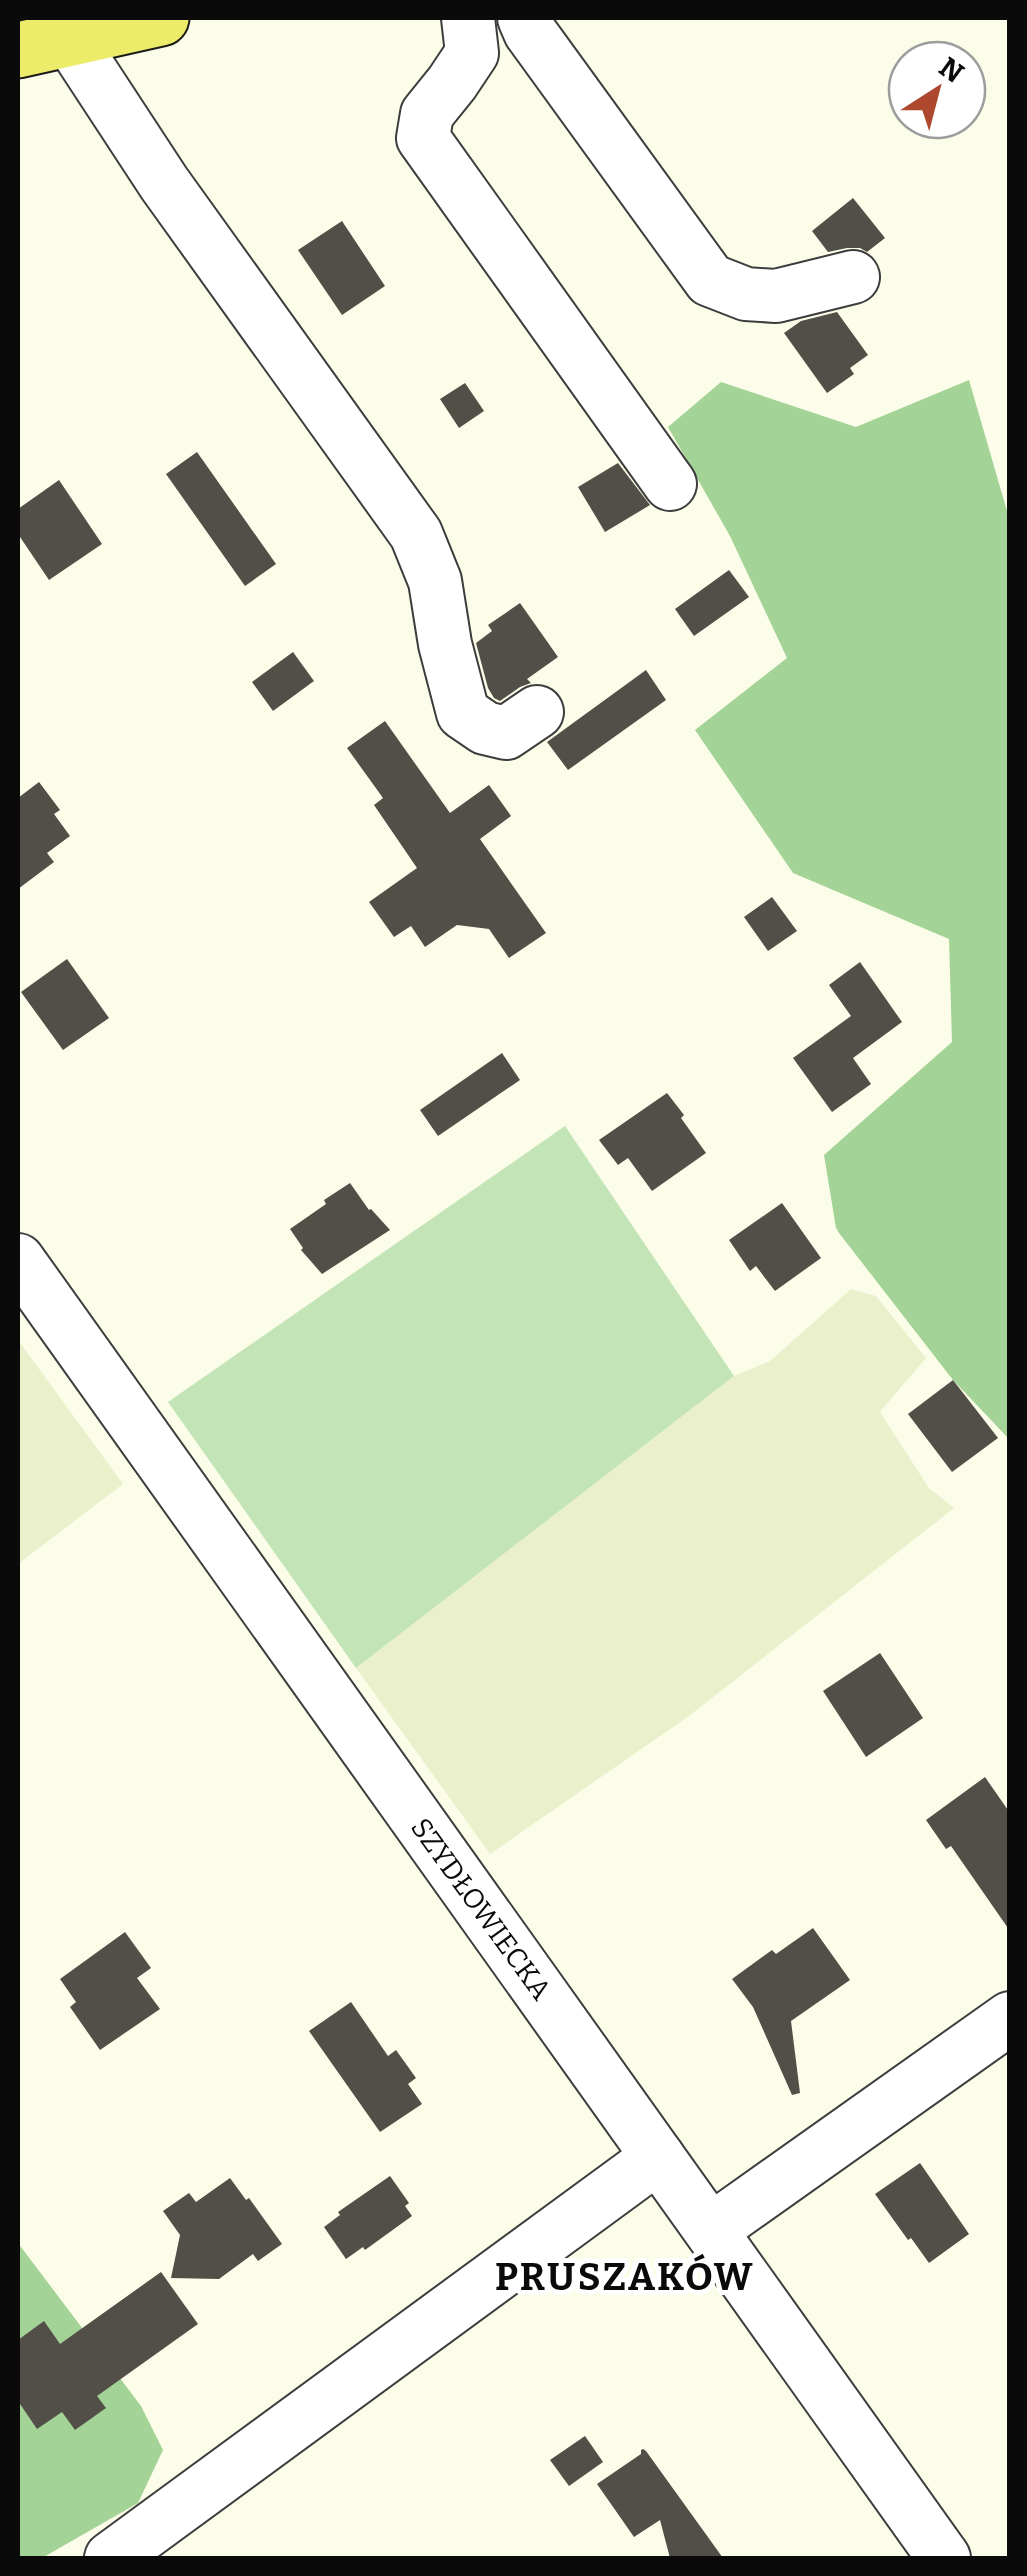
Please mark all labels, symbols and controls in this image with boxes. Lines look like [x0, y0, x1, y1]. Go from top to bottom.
north arrow [887, 40, 987, 140]
text: N [933, 50, 970, 90]
street label: SZYDŁOWIECKA [404, 1812, 558, 2006]
district label: PRUSZAKÓW [495, 2253, 755, 2300]

